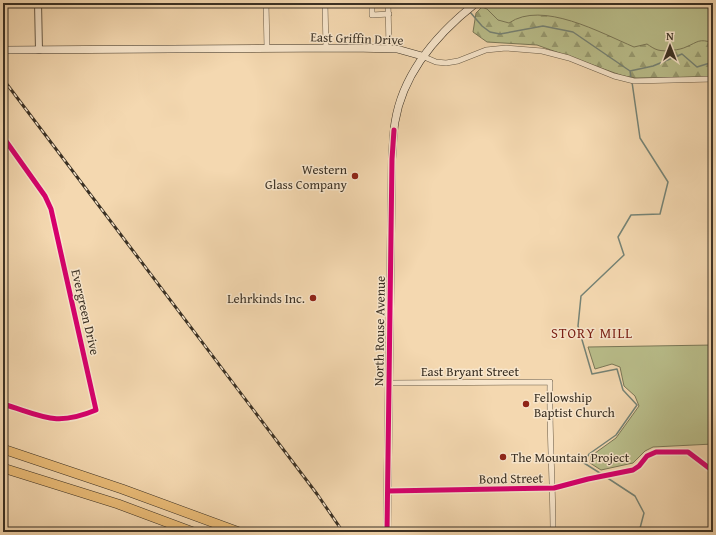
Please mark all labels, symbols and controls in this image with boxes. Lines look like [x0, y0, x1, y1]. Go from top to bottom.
north arrow [650, 26, 690, 66]
street label: East Griffin Drive [310, 27, 404, 50]
text: N [666, 28, 674, 44]
place label: Western Glass Company [265, 160, 348, 194]
marker: Western Glass Company [350, 171, 360, 181]
street label: Evergreen Drive [66, 267, 105, 357]
street label: North Rouse Avenue [369, 276, 390, 386]
place label: Lehrkinds Inc. [227, 289, 305, 308]
marker: Lehrkinds Inc. [308, 293, 318, 303]
district label: STORY MILL [551, 323, 633, 343]
street label: East Bryant Street [421, 362, 519, 381]
place label: Fellowship Baptist Church [534, 388, 616, 422]
marker: Fellowship Baptist Church [521, 399, 531, 409]
place label: The Mountain Project [511, 448, 630, 467]
marker: The Mountain Project [498, 452, 508, 462]
street label: Bond Street [479, 468, 544, 489]

